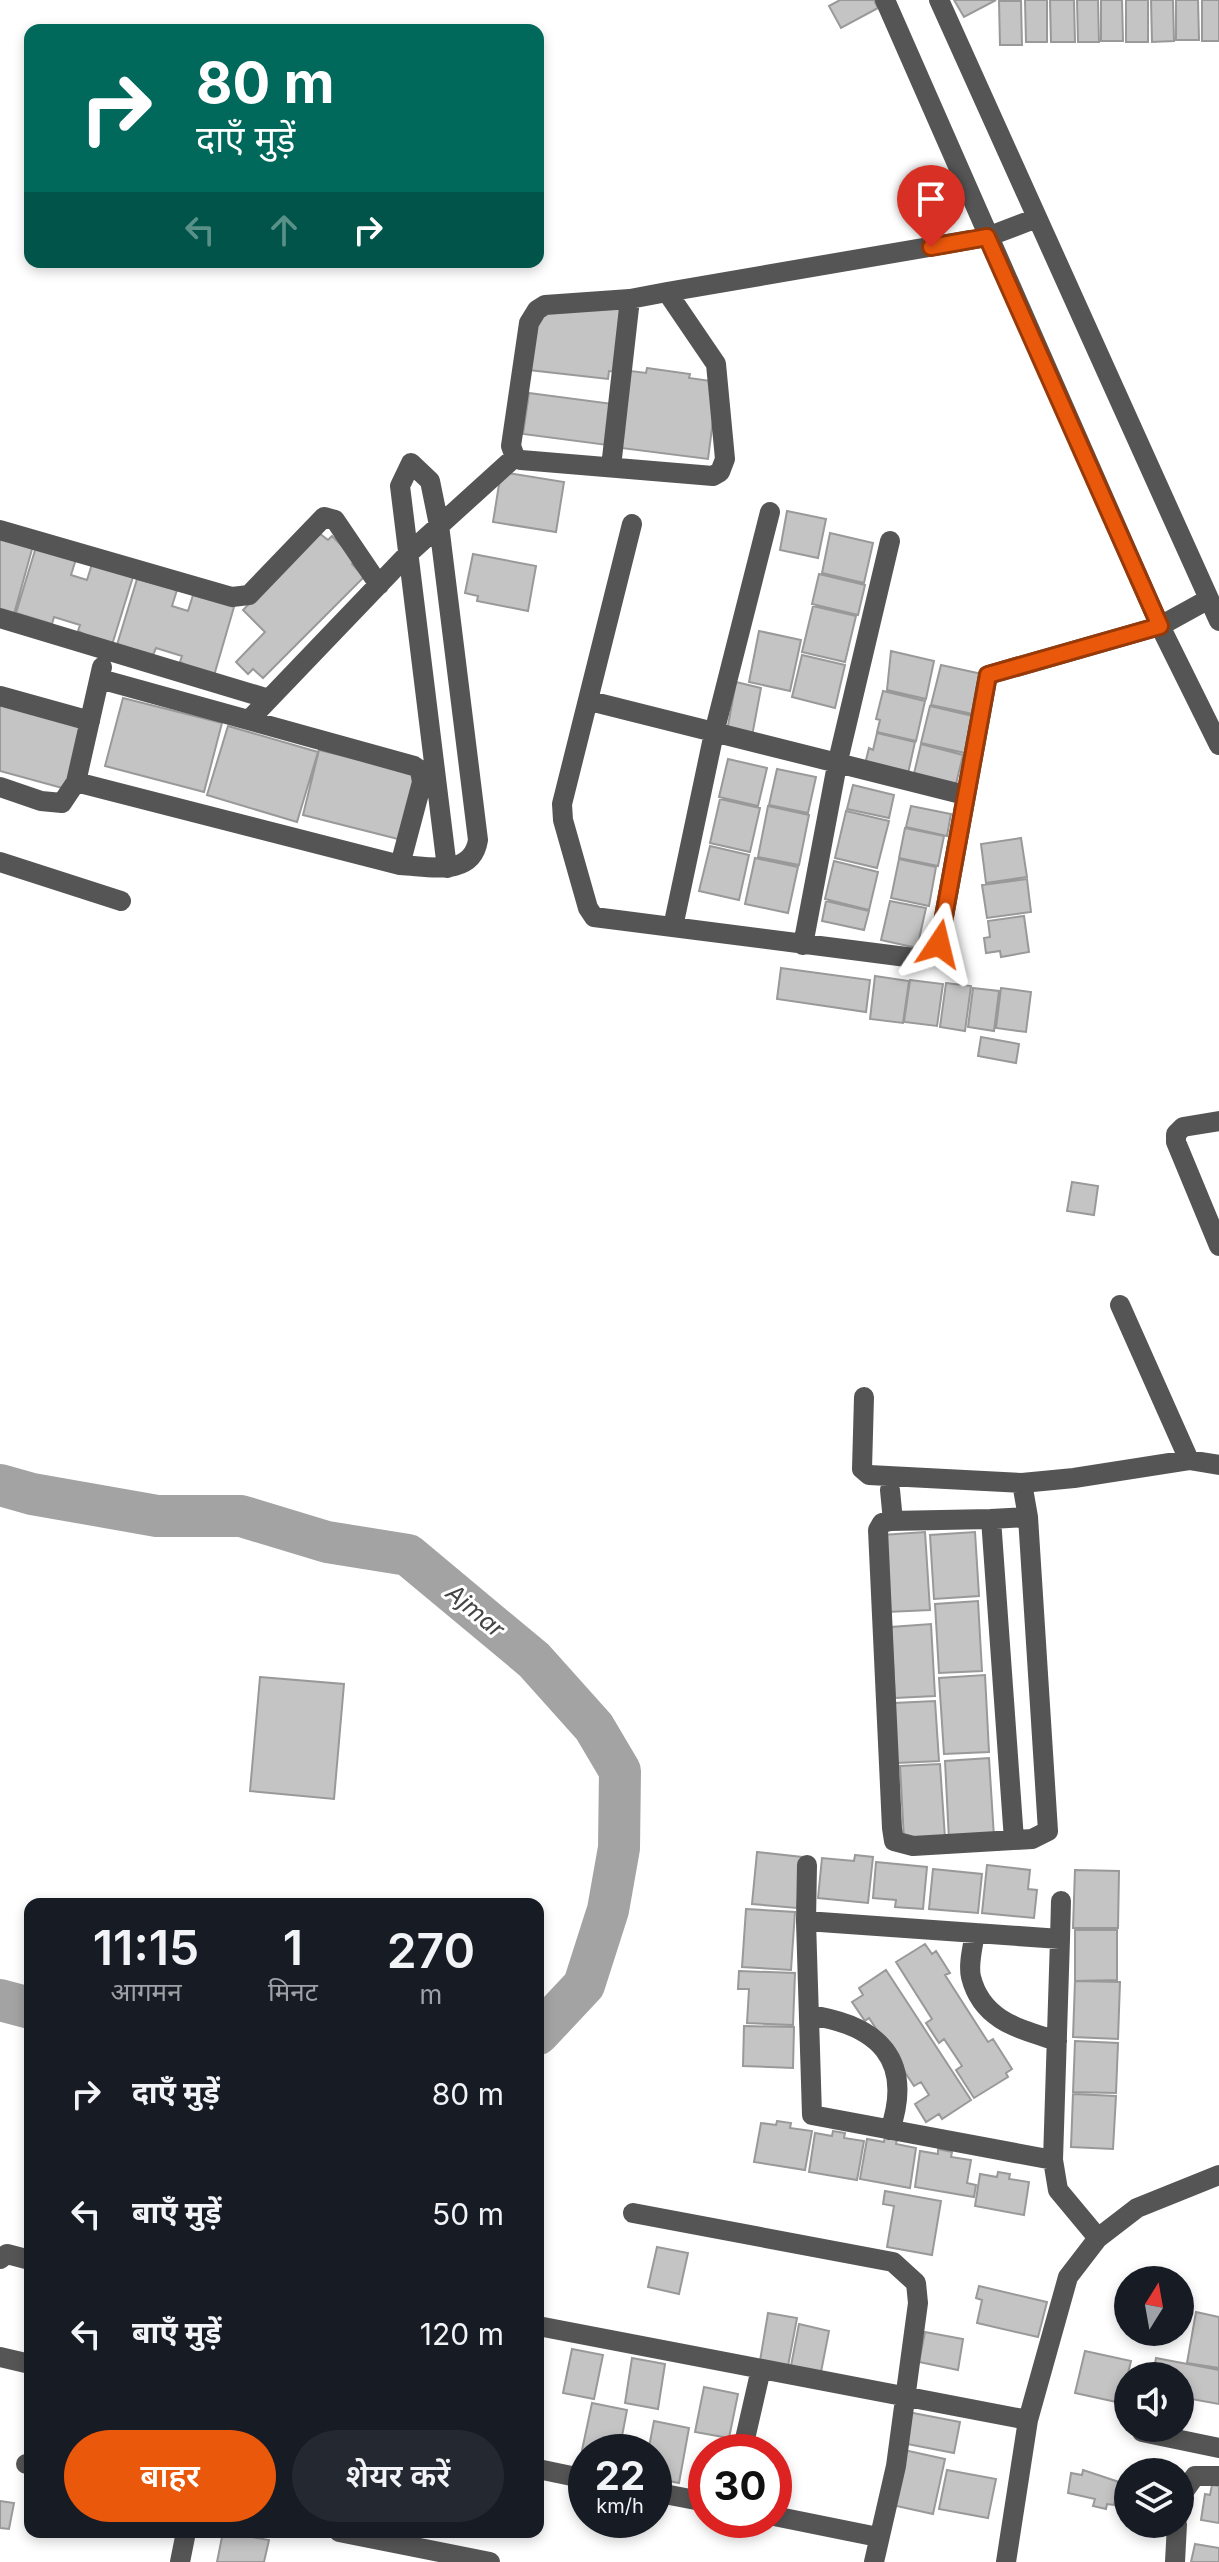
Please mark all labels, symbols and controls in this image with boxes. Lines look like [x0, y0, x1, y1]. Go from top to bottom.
text: 80 m [196, 49, 335, 117]
icon: right [64, 56, 168, 160]
text: दाएँ मुड़ें [196, 117, 295, 161]
pin [897, 165, 965, 247]
icon: arrive [909, 177, 953, 221]
icon: left [178, 208, 222, 252]
icon: ahead [262, 208, 306, 252]
icon: right [346, 208, 390, 252]
position arrow [897, 902, 981, 986]
water label: Ajmar [440, 1577, 511, 1644]
text: 11:15 [93, 1918, 199, 1977]
text: 1 [283, 1918, 303, 1977]
text: 270 [387, 1921, 475, 1980]
text: आगमन [110, 1976, 182, 2007]
text: मिनट [268, 1976, 318, 2007]
text: m [420, 1979, 442, 2010]
icon: right [64, 2072, 108, 2116]
text: दाएँ मुड़ें [132, 2074, 220, 2110]
text: 80 m [432, 2076, 504, 2112]
icon: left [64, 2192, 108, 2236]
text: बाएँ मुड़ें [132, 2194, 221, 2230]
text: 50 m [432, 2196, 504, 2232]
north arrow [1114, 2266, 1194, 2346]
map controls [1114, 2266, 1194, 2538]
icon: left [64, 2312, 108, 2356]
text: बाएँ मुड़ें [132, 2314, 221, 2350]
text: 120 m [420, 2316, 504, 2352]
button: sound [1114, 2362, 1194, 2442]
button: बाहर [64, 2430, 276, 2522]
button: शेयर करें [292, 2430, 504, 2522]
speed limit sign: 30 [688, 2434, 792, 2538]
text: 22 [595, 2451, 645, 2500]
button: layers [1114, 2458, 1194, 2538]
text: km/h [596, 2494, 644, 2518]

